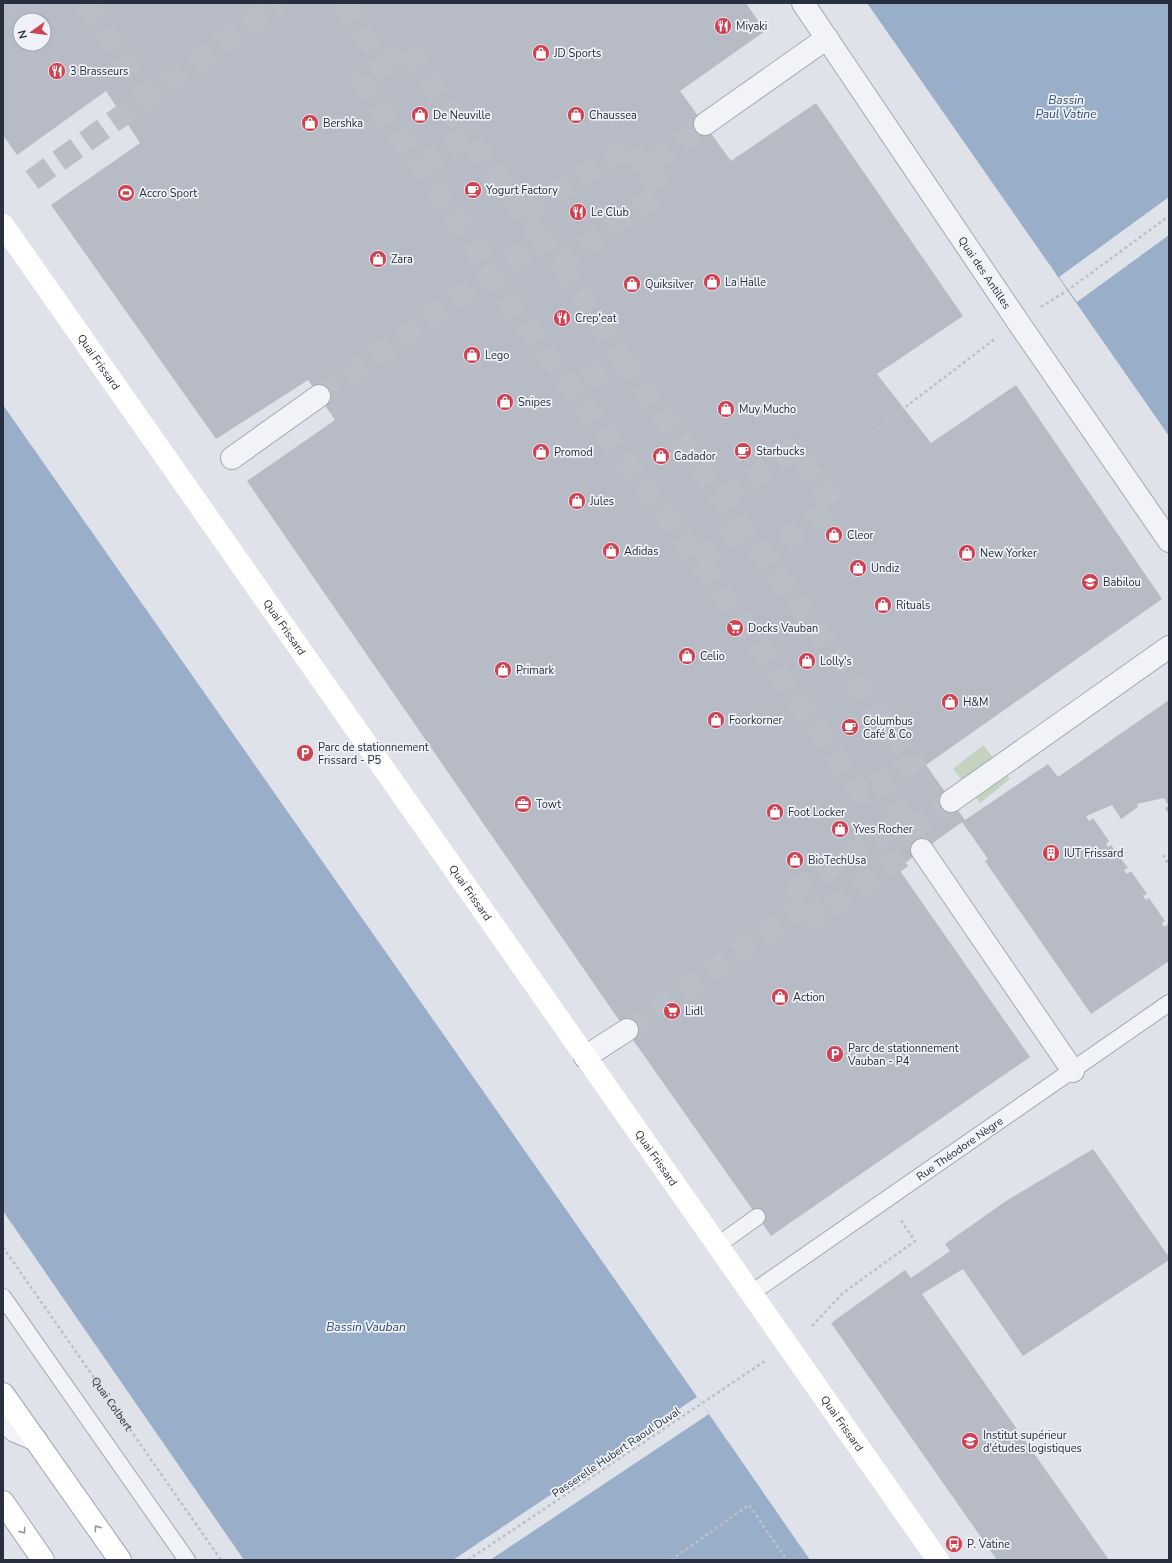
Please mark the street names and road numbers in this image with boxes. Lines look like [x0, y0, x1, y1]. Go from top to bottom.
street label: Quai des Antilles [954, 234, 1014, 312]
street label: Quai Frissard [74, 331, 123, 393]
street label: Quai Frissard [259, 597, 309, 658]
street label: Quai Frissard [445, 862, 495, 924]
street label: Rue Théodore Nègre [913, 1114, 1006, 1184]
street label: Quai Frissard [631, 1127, 681, 1189]
street label: Quai Colbert [88, 1374, 136, 1434]
street label: Quai Frissard [817, 1393, 867, 1455]
street label: Passerelle Hubert Raoul Duval [549, 1403, 684, 1501]

